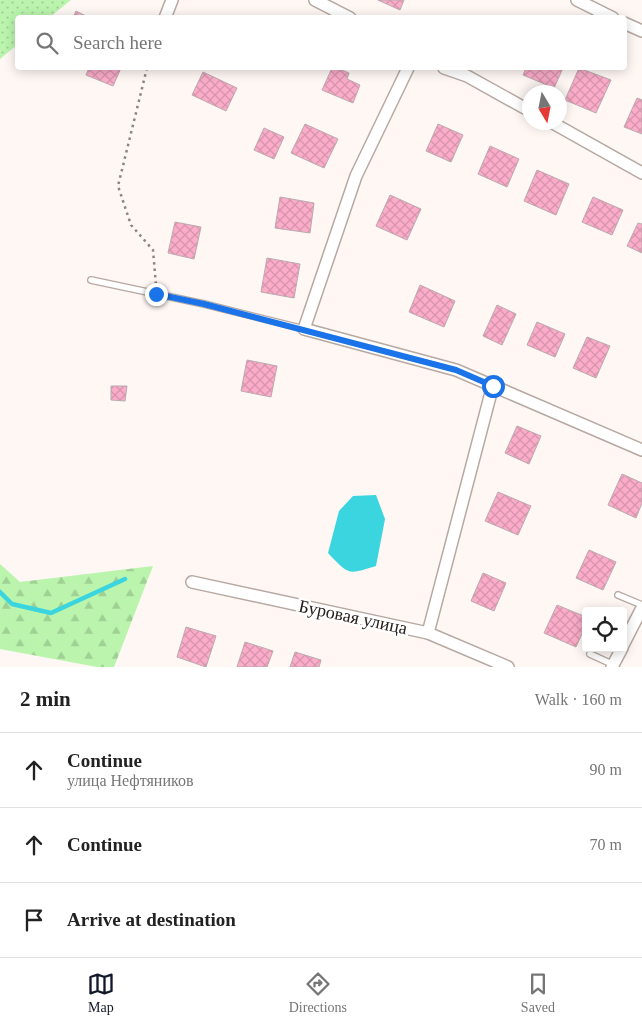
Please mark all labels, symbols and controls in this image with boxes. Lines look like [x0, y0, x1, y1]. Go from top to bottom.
search box [15, 15, 627, 70]
icon: search [33, 29, 61, 57]
text: Search here [73, 32, 162, 53]
north arrow [522, 85, 567, 130]
route end [145, 283, 168, 306]
route start [482, 375, 505, 398]
street label: Буровая улица [297, 596, 409, 638]
map controls [582, 607, 627, 652]
button: locate [582, 607, 627, 652]
text: 2 min [20, 687, 71, 711]
text: Walk · 160 m [535, 691, 622, 708]
text: Continue [67, 750, 142, 771]
icon: ahead [20, 756, 48, 784]
text: 90 m [590, 761, 622, 778]
text: улица Нефтяников [67, 772, 194, 789]
icon: ahead [20, 831, 48, 859]
text: Continue [67, 834, 142, 855]
text: 70 m [590, 836, 622, 853]
icon: arrive [20, 906, 48, 934]
text: Arrive at destination [67, 909, 236, 930]
tab: Map [87, 970, 115, 1016]
tab: Directions [289, 970, 347, 1016]
tab: Saved [521, 970, 555, 1016]

